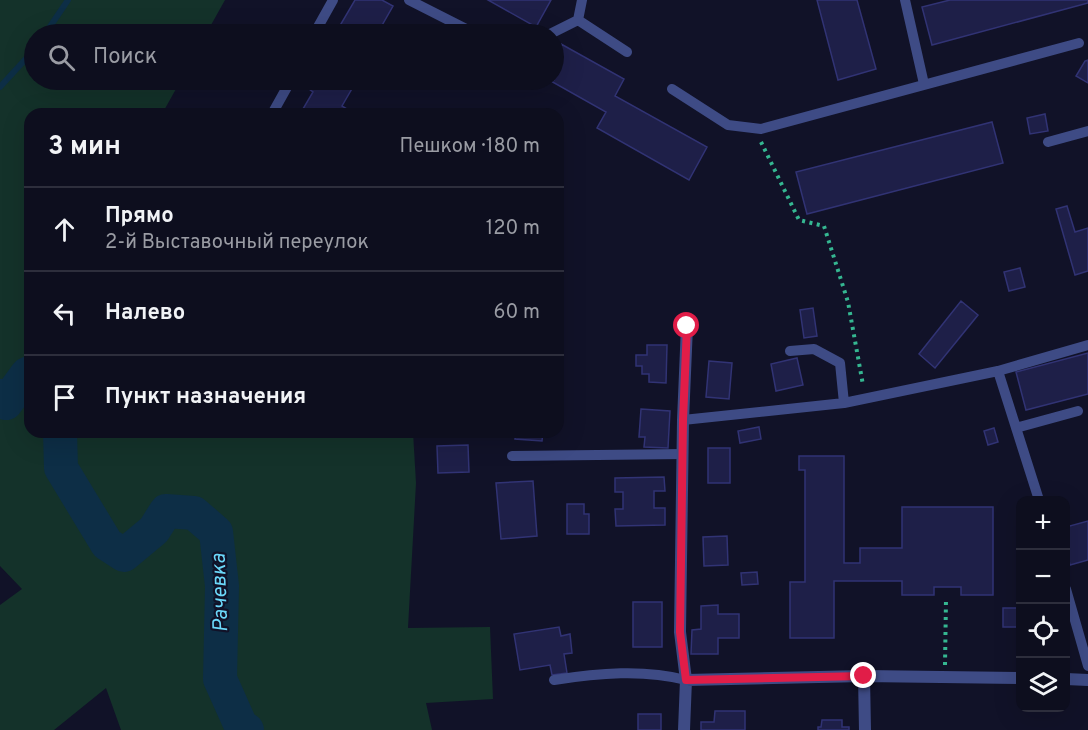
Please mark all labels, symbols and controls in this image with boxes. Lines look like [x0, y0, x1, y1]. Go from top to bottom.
search box [24, 24, 564, 90]
icon: search [45, 41, 78, 74]
text: Поиск [93, 44, 157, 71]
text: 3 мин [48, 131, 121, 164]
text: Пешком · 180 m [400, 134, 540, 160]
text: Прямо [105, 203, 174, 230]
icon: ahead [48, 213, 81, 246]
text: 120 m [486, 216, 540, 242]
text: 2-й Выставочный переулок [105, 230, 369, 256]
icon: left [48, 297, 81, 330]
text: Налево [105, 300, 185, 327]
text: 60 m [494, 300, 540, 326]
route start [673, 312, 699, 338]
icon: arrive [48, 381, 81, 414]
text: Пункт назначения [105, 384, 306, 411]
map controls [1016, 496, 1070, 712]
button: + [1016, 496, 1070, 550]
button: − [1016, 550, 1070, 604]
water label: Рачевка [206, 553, 235, 633]
button: locate [1016, 604, 1070, 658]
button: layers [1016, 658, 1070, 712]
route end [850, 662, 876, 688]

